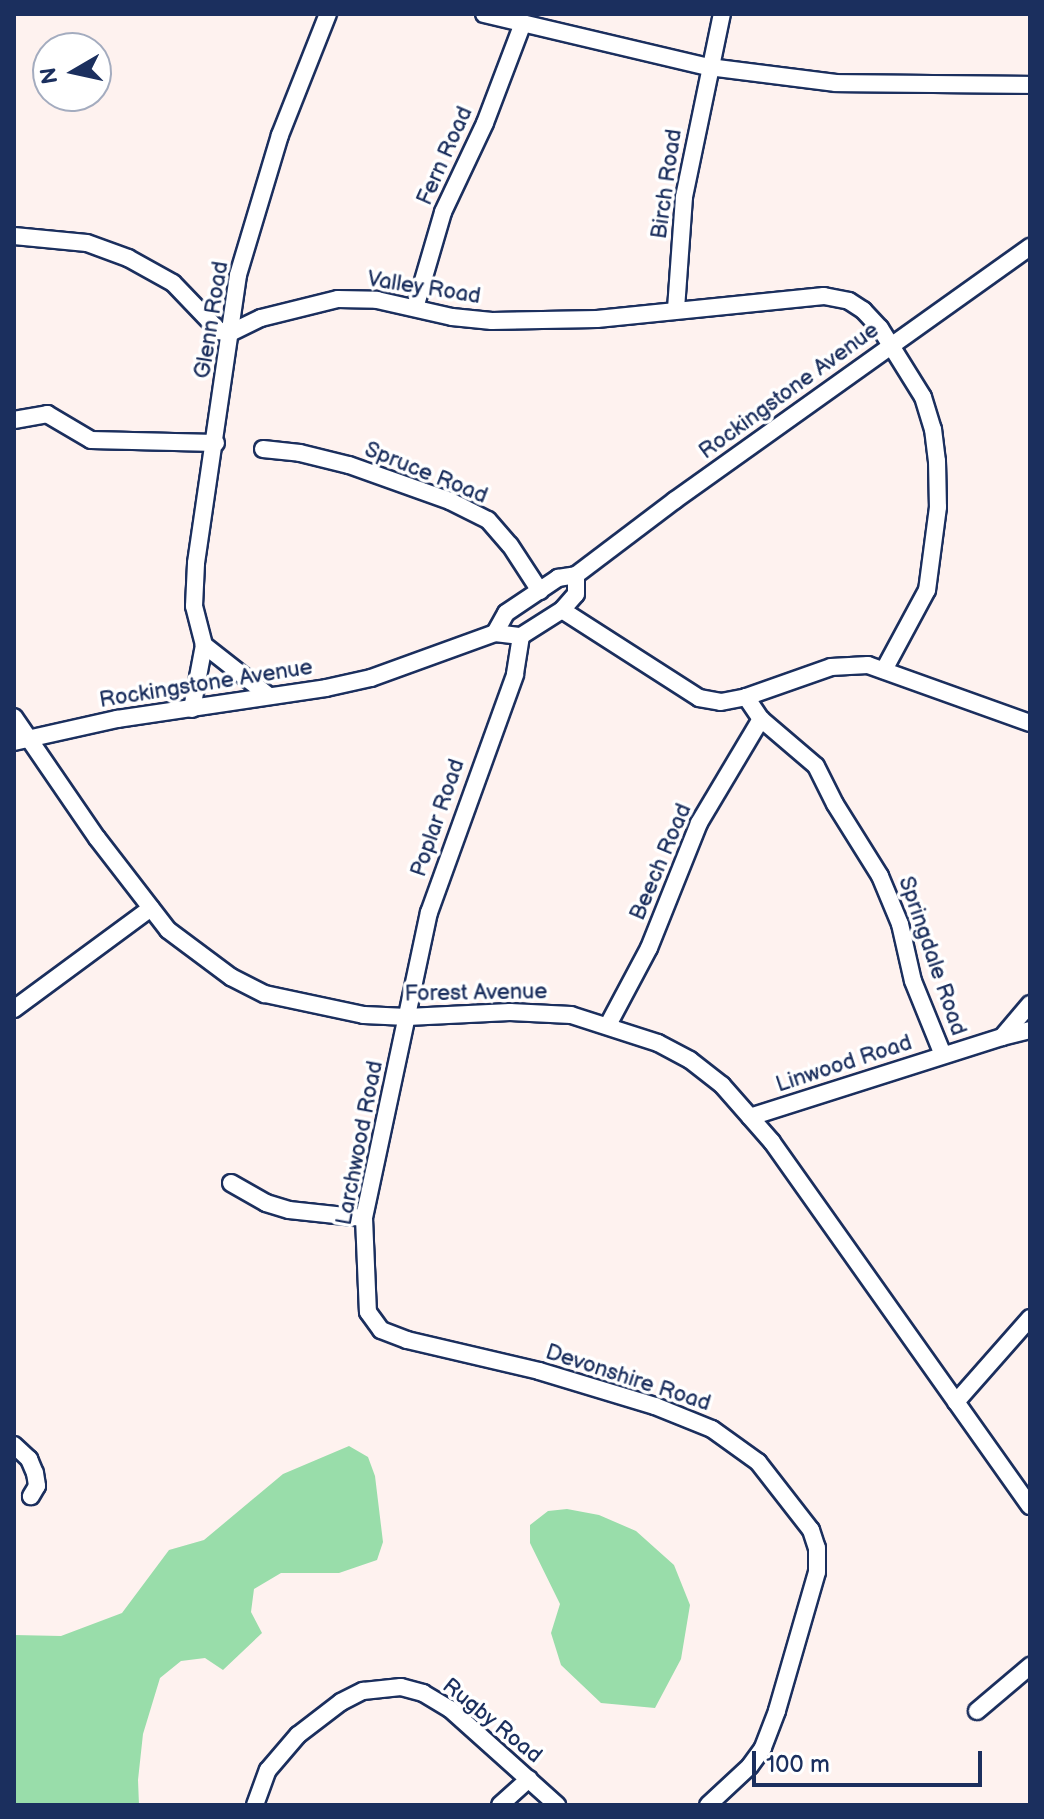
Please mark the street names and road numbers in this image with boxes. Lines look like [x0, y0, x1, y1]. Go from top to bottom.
street label: Fern Road [412, 103, 478, 209]
street label: Birch Road [646, 127, 688, 241]
street label: Glenn Road [190, 260, 234, 380]
street label: Valley Road [365, 266, 483, 310]
street label: Rockingstone Avenue [694, 317, 884, 465]
street label: Spruce Road [361, 436, 491, 510]
street label: Rockingstone Avenue [97, 654, 315, 714]
street label: Poplar Road [406, 756, 470, 880]
street label: Beech Road [625, 800, 697, 924]
street label: Springdale Road [892, 873, 972, 1039]
street label: Forest Avenue [404, 979, 548, 1007]
street label: Linwood Road [773, 1030, 915, 1098]
street label: Larchwood Road [331, 1059, 389, 1227]
street label: Devonshire Road [542, 1339, 714, 1417]
street label: Rugby Road [436, 1672, 548, 1770]

